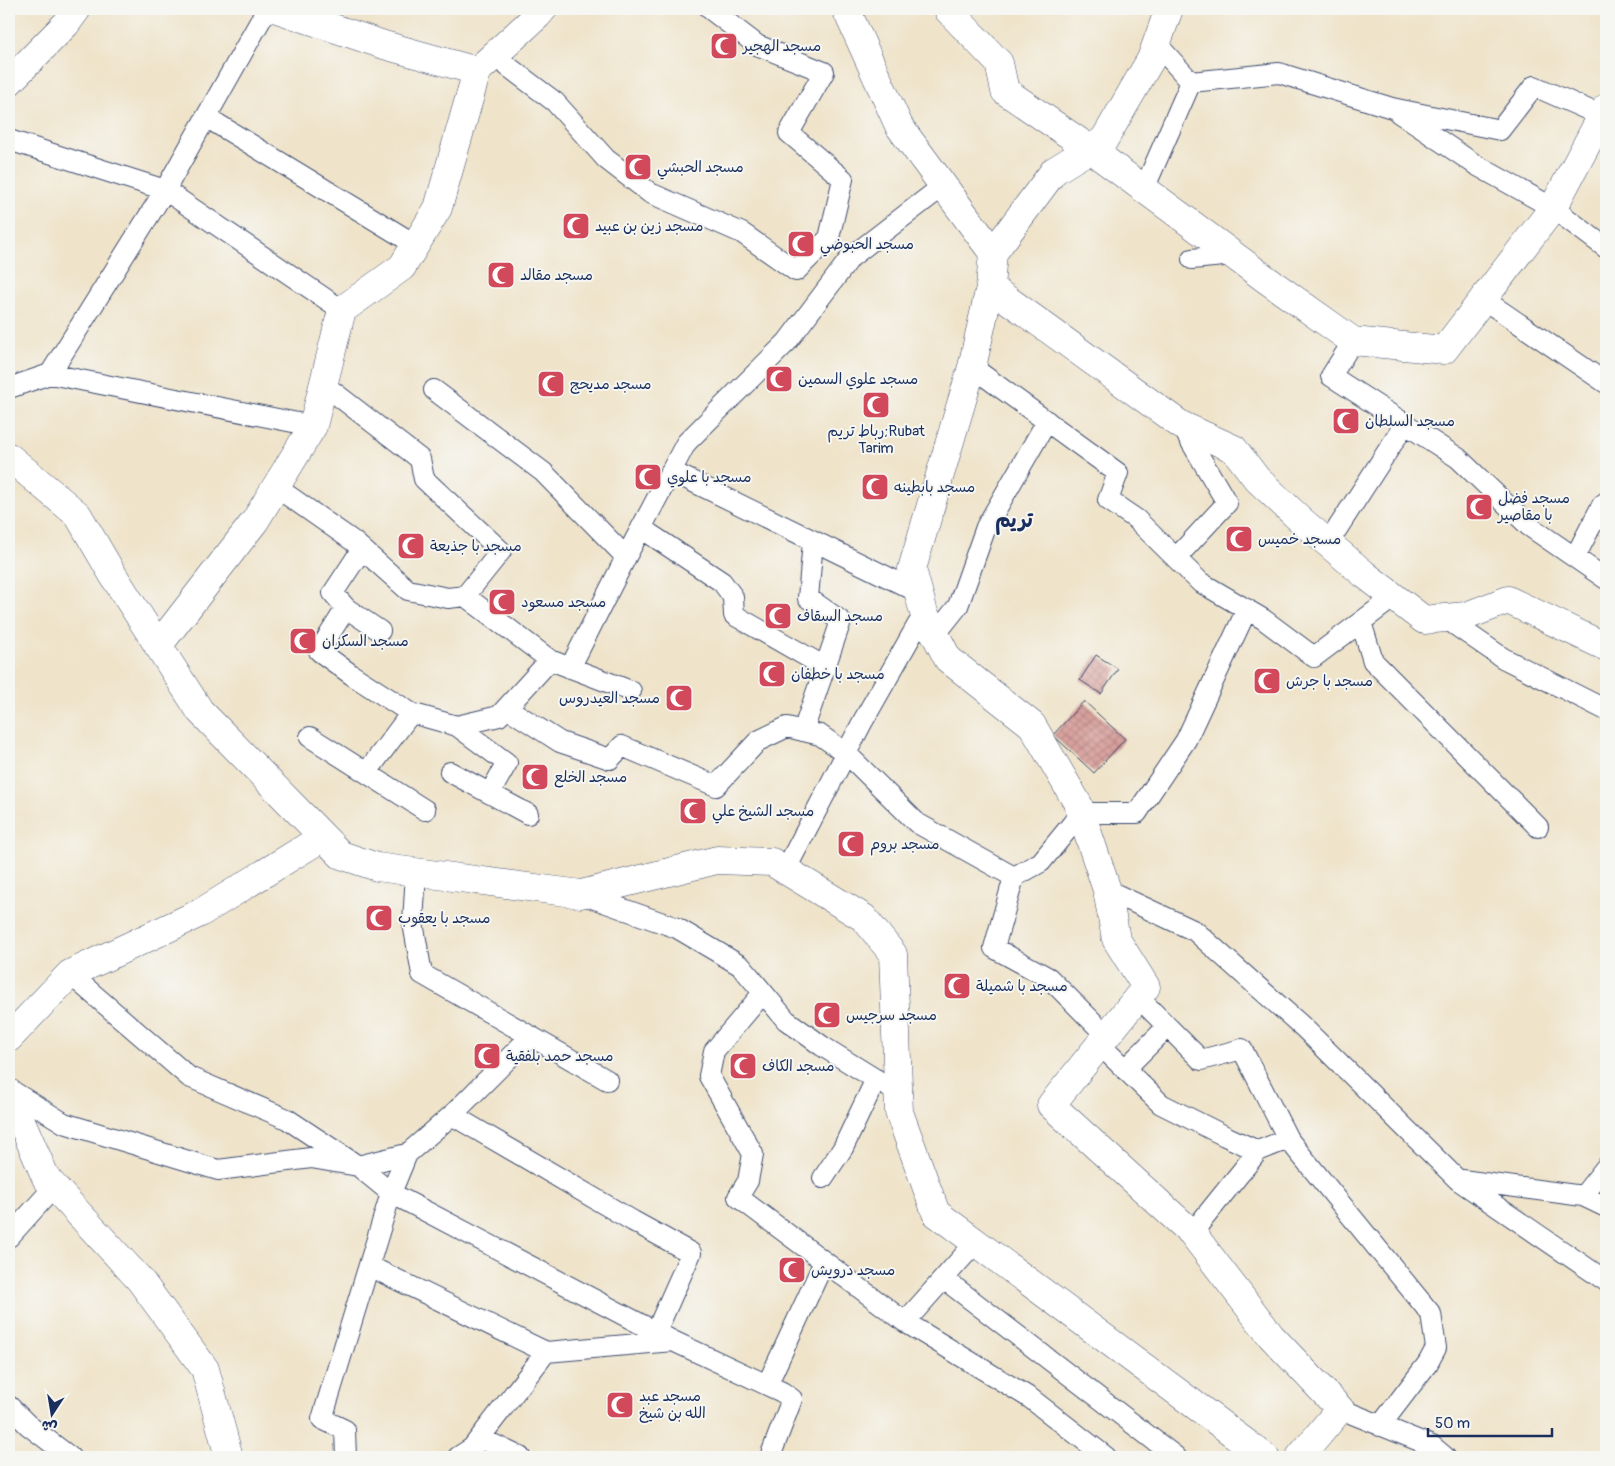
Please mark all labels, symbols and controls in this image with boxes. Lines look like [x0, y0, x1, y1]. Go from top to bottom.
mosque icon: مسجد الهجير [709, 31, 739, 61]
place label: مسجد الهجير [741, 37, 821, 56]
mosque icon: مسجد الحبشي [623, 152, 653, 182]
place label: مسجد الحبشي [657, 158, 744, 180]
mosque icon: مسجد زين بن عبيد [561, 211, 591, 241]
place label: مسجد زين بن عبيد [595, 217, 703, 236]
mosque icon: مسجد الحبوضي [786, 229, 816, 259]
place label: مسجد الحبوضي [820, 235, 914, 257]
mosque icon: مسجد مقالد [486, 260, 516, 290]
place label: مسجد مقالد [520, 266, 593, 285]
mosque icon: مسجد علوي السمين [764, 364, 794, 394]
mosque icon: مسجد مديحج [536, 369, 566, 399]
place label: مسجد علوي السمين [798, 370, 918, 390]
place label: مسجد مديحج [570, 375, 651, 394]
mosque icon: رباط تريم;Rubat Tarim [861, 390, 891, 420]
mosque icon: مسجد السلطان [1331, 406, 1361, 436]
place label: مسجد السلطان [1365, 412, 1455, 431]
place label: رباط تريم;Rubat Tarim [827, 422, 926, 458]
mosque icon: مسجد با علوي [633, 462, 663, 492]
place label: مسجد با علوي [667, 468, 751, 488]
mosque icon: مسجد بابطينه [860, 472, 890, 502]
place label: مسجد بابطينه [894, 478, 975, 497]
place label: مسجد فضل با مقاصير [1496, 489, 1570, 525]
mosque icon: مسجد فضل با مقاصير [1464, 492, 1494, 522]
district label: تريم [995, 508, 1034, 535]
mosque icon: مسجد خميس [1224, 524, 1254, 554]
place label: مسجد خميس [1258, 530, 1341, 549]
mosque icon: مسجد با جذيعة [396, 531, 426, 561]
place label: مسجد با جذيعة [430, 537, 522, 556]
mosque icon: مسجد مسعود [487, 587, 517, 617]
place label: مسجد مسعود [521, 593, 606, 612]
mosque icon: مسجد السقاف [763, 601, 793, 631]
place label: مسجد السقاف [797, 607, 883, 626]
mosque icon: مسجد السكران [288, 626, 318, 656]
place label: مسجد السكران [322, 632, 409, 651]
mosque icon: مسجد با خطفان [757, 659, 787, 689]
place label: مسجد با خطفان [791, 665, 885, 684]
mosque icon: مسجد با جرش [1252, 666, 1282, 696]
place label: مسجد با جرش [1286, 672, 1373, 691]
mosque icon: مسجد العيدروس [664, 683, 694, 713]
place label: مسجد العيدروس [559, 689, 660, 708]
mosque icon: مسجد الخلع [520, 762, 550, 792]
place label: مسجد الخلع [554, 768, 627, 788]
mosque icon: مسجد الشيخ علي [678, 796, 708, 826]
place label: مسجد الشيخ علي [712, 802, 814, 824]
mosque icon: مسجد بروم [836, 829, 866, 859]
place label: مسجد بروم [870, 835, 940, 856]
mosque icon: مسجد با يعقوب [364, 903, 394, 933]
place label: مسجد با يعقوب [398, 909, 491, 928]
mosque icon: مسجد با شميلة [942, 971, 972, 1001]
place label: مسجد با شميلة [976, 977, 1068, 996]
mosque icon: مسجد سرجيس [812, 1000, 842, 1030]
place label: مسجد سرجيس [846, 1006, 937, 1025]
mosque icon: مسجد حمد بلفقية [472, 1041, 502, 1071]
place label: مسجد حمد بلفقية [506, 1047, 613, 1066]
mosque icon: مسجد الكاف [728, 1051, 758, 1081]
place label: مسجد الكاف [762, 1057, 835, 1076]
mosque icon: مسجد درويش [777, 1255, 807, 1285]
place label: مسجد درويش [811, 1261, 895, 1280]
place label: مسجد عبد الله بن شيخ [639, 1387, 706, 1423]
north arrow [28, 1388, 78, 1438]
mosque icon: مسجد عبد الله بن شيخ [605, 1390, 635, 1420]
scale bar [1428, 1406, 1551, 1438]
text: 50 m [1435, 1414, 1470, 1433]
text: ش [40, 1416, 59, 1436]

